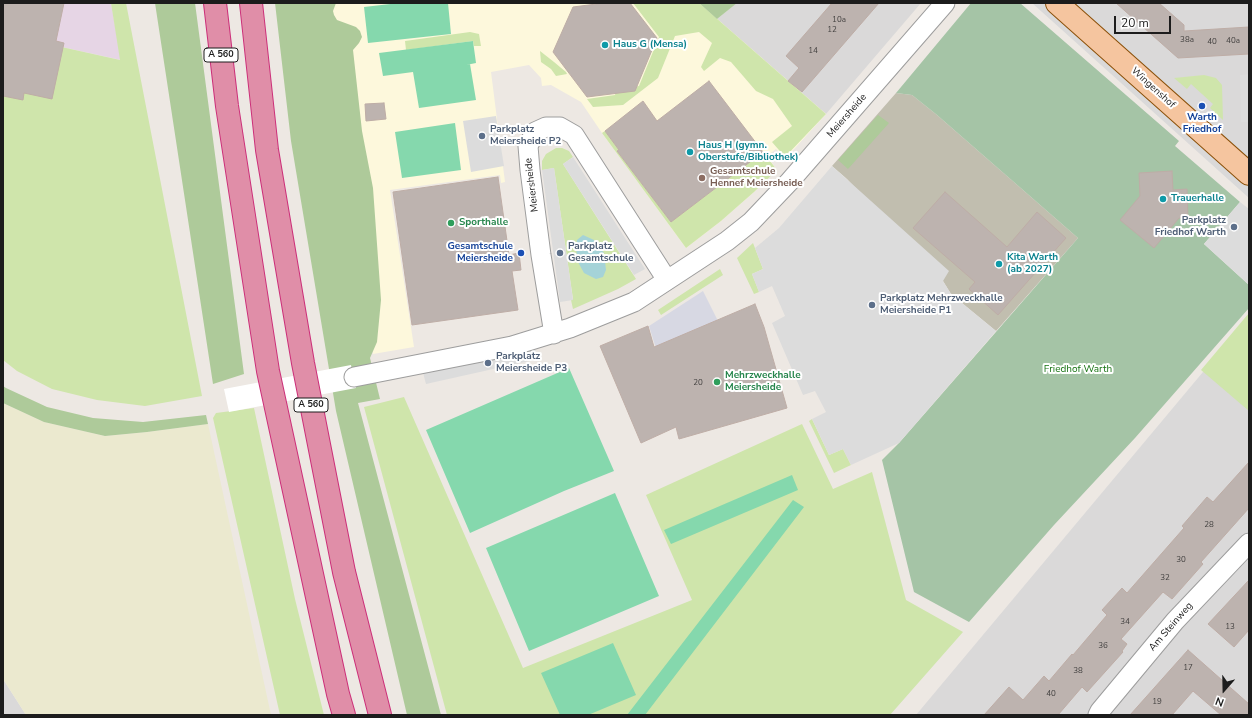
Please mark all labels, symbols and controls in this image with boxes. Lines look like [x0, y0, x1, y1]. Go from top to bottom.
scale bar [1116, 8, 1173, 34]
house number: 10a [832, 15, 846, 25]
text: 20 m [1121, 15, 1149, 31]
house number: 12 [827, 25, 837, 35]
house number: 38a [1180, 35, 1194, 45]
house number: 40a [1226, 36, 1240, 46]
house number: 40 [1207, 37, 1217, 47]
place label: Haus G (Mensa) [613, 39, 687, 51]
marker: Haus G (Mensa) [600, 40, 610, 50]
house number: 14 [808, 46, 818, 56]
road number: A 560 [204, 48, 238, 62]
street label: Wingenshof [1128, 65, 1178, 111]
street label: Meiersheide [825, 92, 869, 140]
marker: Warth Friedhof [1197, 101, 1207, 111]
place label: Warth Friedhof [1183, 112, 1221, 136]
place label: Parkplatz Meiersheide P2 [490, 124, 561, 148]
marker: Parkplatz Meiersheide P2 [477, 131, 487, 141]
place label: Haus H (gymn. Oberstufe/Bibliothek) [698, 140, 799, 164]
marker: Haus H (gymn. Oberstufe/Bibliothek) [685, 147, 695, 157]
street label: Meiersheide [523, 157, 541, 213]
place label: Gesamtschule Hennef Meiersheide [710, 166, 803, 190]
marker: Gesamtschule Hennef Meiersheide [697, 173, 707, 183]
place label: Trauerhalle [1171, 193, 1224, 205]
marker: Trauerhalle [1158, 194, 1168, 204]
place label: Parkplatz Friedhof Warth [1155, 215, 1226, 238]
place label: Sporthalle [459, 217, 508, 229]
marker: Sporthalle [446, 218, 456, 228]
marker: Parkplatz Friedhof Warth [1229, 222, 1239, 232]
place label: Gesamtschule Meiersheide [447, 241, 513, 264]
place label: Parkplatz Gesamtschule [568, 241, 634, 264]
marker: Gesamtschule Meiersheide [516, 248, 526, 258]
marker: Parkplatz Gesamtschule [555, 248, 565, 258]
place label: Kita Warth (ab 2027) [1007, 252, 1058, 276]
marker: Kita Warth (ab 2027) [994, 259, 1004, 269]
place label: Parkplatz Mehrzweckhalle Meiersheide P1 [880, 293, 1003, 316]
marker: Parkplatz Mehrzweckhalle Meiersheide P1 [867, 300, 877, 310]
place label: Parkplatz Meiersheide P3 [496, 351, 567, 374]
marker: Parkplatz Meiersheide P3 [483, 358, 493, 368]
park label: Friedhof Warth [1044, 364, 1112, 376]
place label: Mehrzweckhalle Meiersheide [725, 370, 801, 394]
marker: Mehrzweckhalle Meiersheide [712, 377, 722, 387]
house number: 20 [693, 378, 703, 388]
road number: A 560 [294, 398, 328, 412]
house number: 28 [1204, 520, 1214, 530]
house number: 30 [1176, 555, 1186, 565]
house number: 32 [1160, 573, 1170, 583]
street label: Am Steinweg [1147, 600, 1195, 654]
house number: 34 [1120, 617, 1130, 627]
house number: 13 [1225, 622, 1235, 632]
house number: 36 [1098, 641, 1108, 651]
house number: 17 [1183, 663, 1193, 673]
house number: 38 [1073, 666, 1083, 676]
north arrow [1204, 670, 1244, 710]
house number: 40 [1046, 689, 1056, 699]
text: N [1213, 693, 1226, 710]
house number: 19 [1152, 697, 1162, 707]

